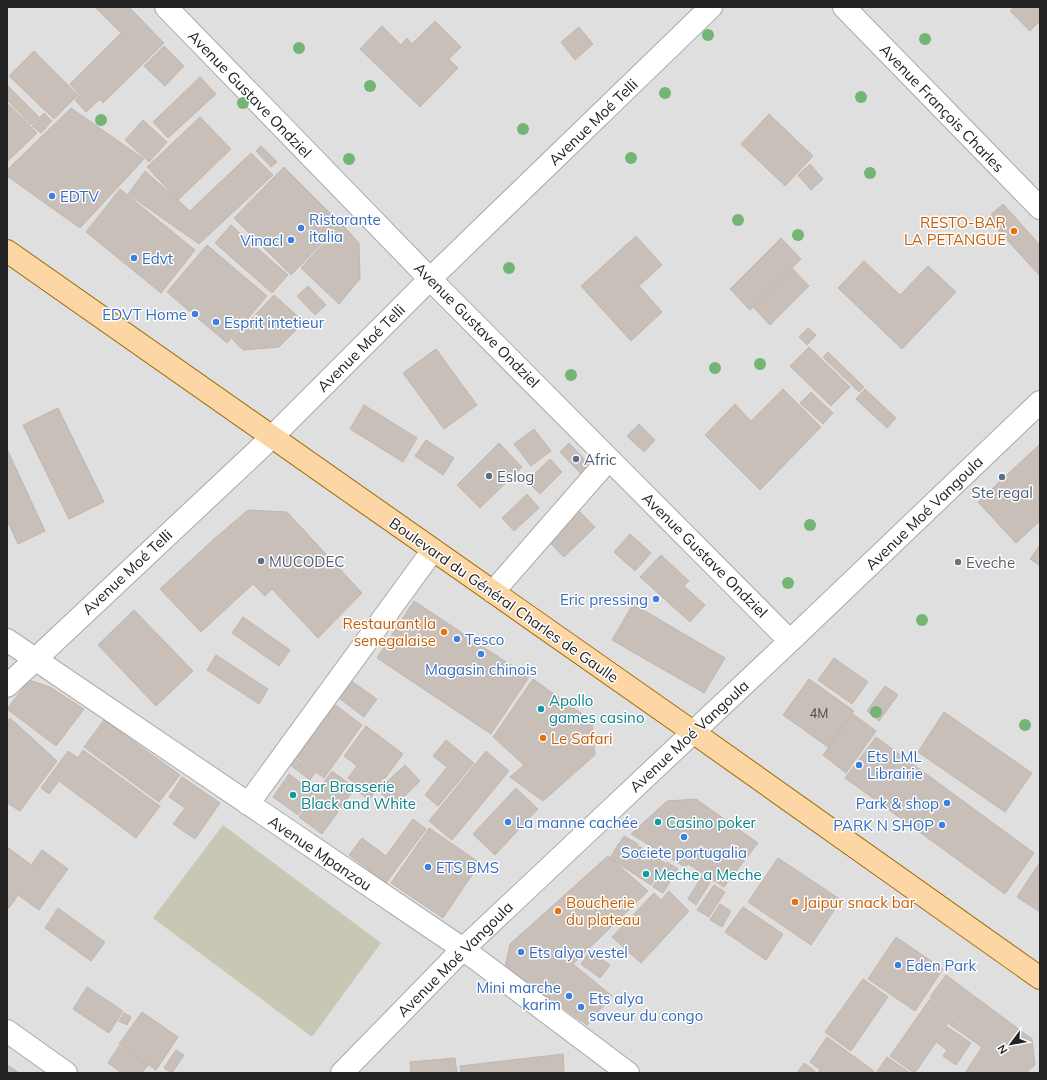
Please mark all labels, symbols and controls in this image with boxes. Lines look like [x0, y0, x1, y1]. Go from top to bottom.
street label: Avenue Gustave Ondziel [184, 26, 316, 162]
street label: Avenue François Charles [876, 40, 1008, 176]
street label: Avenue Moé Telli [545, 75, 641, 169]
place label: EDTV [60, 187, 100, 206]
marker: EDTV [47, 191, 57, 201]
place label: Ristorante italia [309, 210, 381, 246]
place label: RESTO-BAR LA PETANGUE [904, 213, 1006, 249]
marker: Ristorante italia [296, 223, 306, 233]
marker: RESTO-BAR LA PETANGUE [1009, 226, 1019, 236]
place label: Vinacl [240, 231, 283, 250]
marker: Vinacl [286, 235, 296, 245]
place label: Edvt [142, 249, 173, 268]
marker: Edvt [129, 253, 139, 263]
street label: Avenue Gustave Ondziel [410, 258, 544, 392]
street label: Avenue Moé Telli [313, 300, 409, 396]
place label: EDVT Home [102, 305, 187, 324]
marker: EDVT Home [190, 309, 200, 319]
place label: Esprit intetieur [224, 313, 325, 332]
marker: Esprit intetieur [211, 317, 221, 327]
place label: Afric [584, 450, 616, 469]
street label: Avenue Moé Vangoula [861, 452, 987, 574]
marker: Afric [571, 454, 581, 464]
place label: Eslog [497, 467, 534, 486]
marker: Eslog [484, 471, 494, 481]
marker: Ste regal [997, 472, 1007, 482]
place label: Ste regal [971, 483, 1033, 502]
street label: Avenue Gustave Ondziel [638, 488, 772, 622]
street label: Boulevard du Général Charles de Gaulle [386, 513, 622, 687]
street label: Avenue Moé Telli [78, 525, 176, 619]
place label: MUCODEC [269, 552, 345, 571]
place label: Eveche [966, 553, 1015, 572]
marker: MUCODEC [256, 556, 266, 566]
marker: Eveche [953, 557, 963, 567]
place label: Eric pressing [560, 590, 648, 609]
marker: Eric pressing [651, 594, 661, 604]
place label: Restaurant la senegalaise [342, 614, 436, 650]
marker: Restaurant la senegalaise [439, 627, 449, 637]
place label: Tesco [465, 630, 504, 649]
marker: Tesco [452, 634, 462, 644]
marker: Magasin chinois [476, 649, 486, 659]
place label: Magasin chinois [425, 660, 537, 679]
street label: Avenue Moé Vangoula [626, 676, 752, 796]
place label: Apollo games casino [549, 691, 644, 727]
marker: Apollo games casino [536, 704, 546, 714]
house number: 4M [810, 705, 828, 721]
place label: Le Safari [551, 729, 613, 748]
marker: Le Safari [538, 733, 548, 743]
place label: Ets LML Librairie [867, 747, 923, 783]
marker: Ets LML Librairie [854, 760, 864, 770]
place label: Bar Brasserie Black and White [301, 777, 416, 813]
marker: Bar Brasserie Black and White [288, 790, 298, 800]
place label: Park & shop [856, 794, 939, 813]
marker: Park & shop [942, 798, 952, 808]
street label: Avenue Mpanzou [265, 811, 375, 895]
place label: La manne cachée [516, 813, 638, 832]
place label: Casino poker [666, 813, 757, 832]
place label: PARK N SHOP [833, 816, 934, 835]
marker: La manne cachée [503, 817, 513, 827]
marker: Casino poker [653, 817, 663, 827]
marker: PARK N SHOP [937, 820, 947, 830]
marker: Societe portugalia [679, 832, 689, 842]
place label: Societe portugalia [621, 843, 747, 862]
place label: ETS BMS [436, 858, 499, 877]
marker: ETS BMS [423, 862, 433, 872]
place label: Meche a Meche [654, 865, 762, 884]
marker: Meche a Meche [641, 869, 651, 879]
place label: Boucherie du plateau [566, 893, 640, 929]
place label: Jaipur snack bar [803, 893, 916, 912]
street label: Avenue Moé Vangoula [393, 897, 517, 1021]
marker: Jaipur snack bar [790, 897, 800, 907]
marker: Boucherie du plateau [553, 906, 563, 916]
place label: Ets alya vestel [529, 943, 628, 962]
marker: Ets alya vestel [516, 947, 526, 957]
place label: Eden Park [906, 956, 976, 975]
marker: Eden Park [893, 960, 903, 970]
place label: Mini marche karim [476, 978, 561, 1014]
place label: Ets alya saveur du congo [589, 989, 703, 1025]
marker: Mini marche karim [564, 991, 574, 1001]
marker: Ets alya saveur du congo [576, 1002, 586, 1012]
north arrow [991, 1024, 1031, 1064]
text: N [994, 1042, 1011, 1057]

